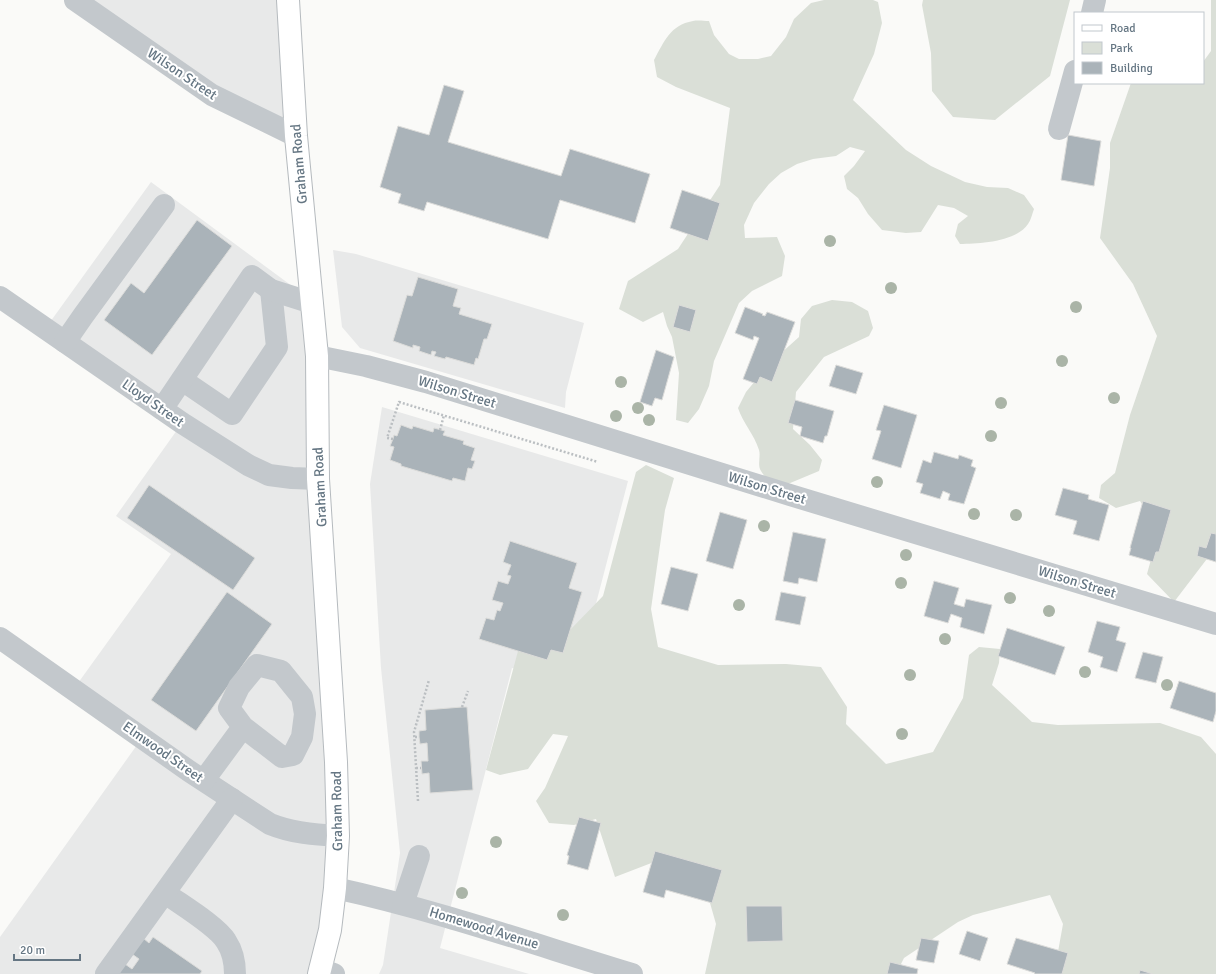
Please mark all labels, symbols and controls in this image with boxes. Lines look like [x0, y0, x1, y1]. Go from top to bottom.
legend [1074, 12, 1204, 84]
text: Road [1110, 21, 1136, 36]
text: Park [1110, 41, 1133, 56]
street label: Wilson Street [144, 44, 220, 104]
text: Building [1110, 61, 1153, 76]
street label: Graham Road [287, 123, 311, 205]
street label: Wilson Street [416, 372, 498, 412]
street label: Lloyd Street [119, 375, 187, 431]
street label: Graham Road [309, 447, 331, 527]
street label: Wilson Street [726, 468, 808, 508]
street label: Wilson Street [1036, 562, 1118, 602]
street label: Elmwood Street [119, 718, 207, 786]
street label: Graham Road [328, 771, 346, 851]
street label: Homewood Avenue [427, 903, 541, 953]
scale bar [14, 936, 80, 962]
text: 20 m [20, 943, 45, 958]

